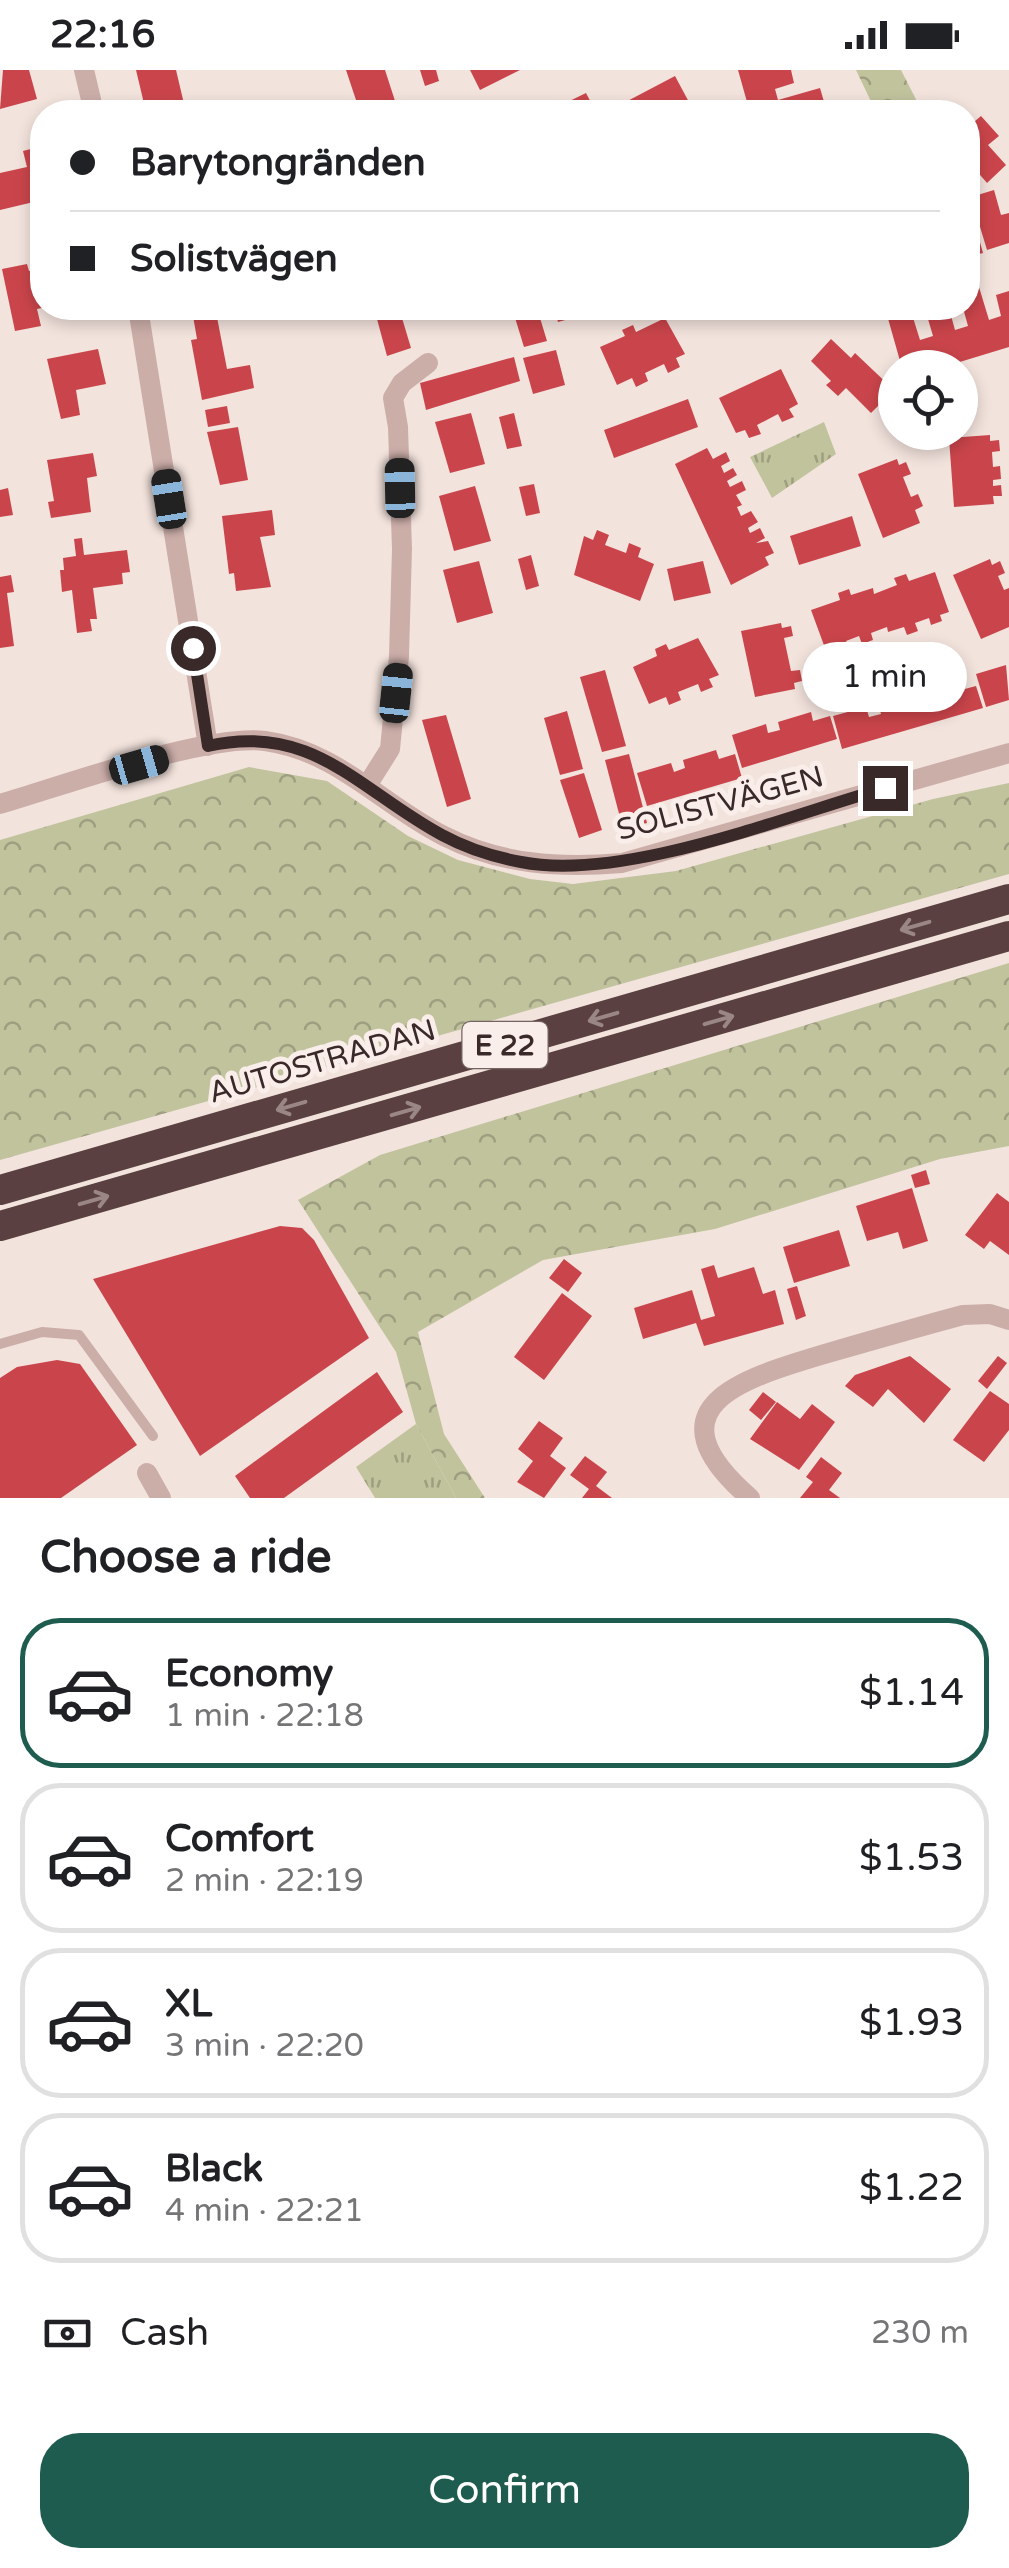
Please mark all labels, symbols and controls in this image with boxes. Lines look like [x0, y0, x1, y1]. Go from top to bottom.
text: 22:16 [50, 12, 155, 58]
text: Barytongränden [130, 140, 426, 186]
text: Solistvägen [130, 236, 338, 282]
map controls [878, 350, 978, 450]
button: locate [878, 350, 978, 450]
car [384, 458, 416, 518]
car [149, 467, 189, 531]
route start [171, 626, 216, 671]
callout: 1 min [802, 643, 968, 713]
text: 1 min [842, 658, 927, 696]
car [378, 662, 414, 724]
car [106, 742, 172, 788]
street label: SOLISTVÄGEN [613, 758, 828, 849]
route end [863, 766, 908, 811]
one-way arrow [900, 918, 932, 936]
one-way arrow [588, 1008, 619, 1027]
one-way arrow [702, 1010, 734, 1028]
street label: AUTOSTRADAN [204, 1011, 440, 1112]
road number: E 22 [462, 1022, 548, 1068]
one-way arrow [276, 1098, 307, 1117]
one-way arrow [390, 1100, 422, 1119]
one-way arrow [78, 1189, 109, 1208]
text: Choose a ride [40, 1531, 331, 1585]
icon: car [45, 1648, 135, 1738]
text: Economy [165, 1651, 333, 1697]
text: $1.14 [859, 1670, 964, 1716]
text: 1 min · 22:18 [165, 1697, 364, 1735]
icon: car [45, 1813, 135, 1903]
text: Comfort [165, 1816, 314, 1862]
text: $1.53 [859, 1835, 964, 1881]
text: 2 min · 22:19 [165, 1862, 364, 1900]
icon: car [45, 1978, 135, 2068]
text: XL [165, 1981, 212, 2027]
text: $1.93 [859, 2000, 964, 2046]
text: 3 min · 22:20 [165, 2027, 364, 2065]
icon: car [45, 2143, 135, 2233]
text: Black [165, 2146, 263, 2192]
text: $1.22 [859, 2165, 964, 2211]
text: 4 min · 22:21 [165, 2192, 364, 2230]
icon: cash [40, 2306, 95, 2361]
text: Cash [120, 2310, 209, 2356]
text: 230 m [871, 2314, 969, 2352]
button: Confirm [40, 2433, 969, 2548]

